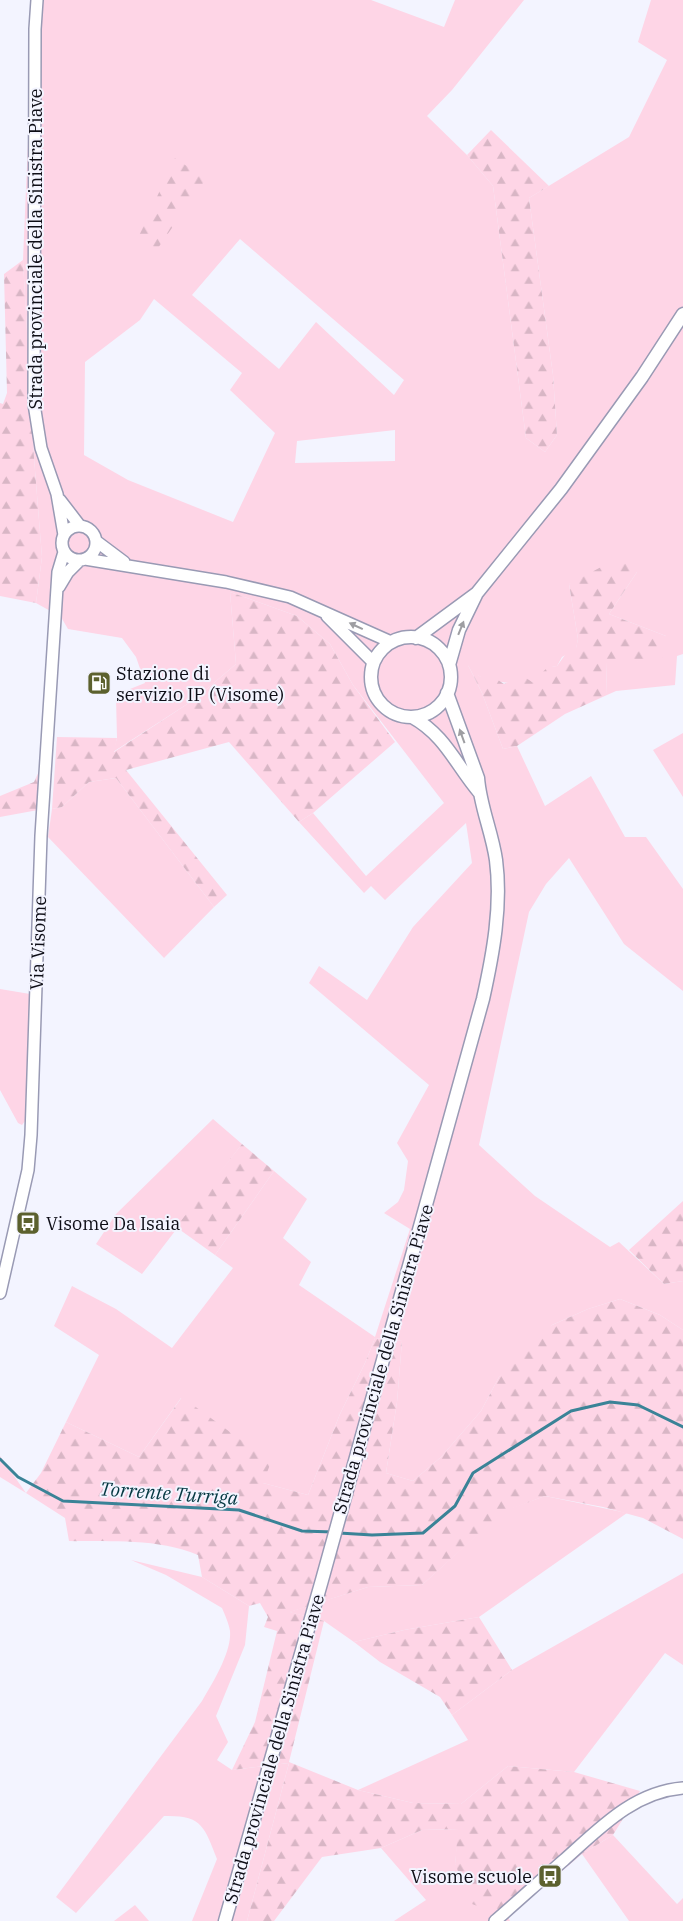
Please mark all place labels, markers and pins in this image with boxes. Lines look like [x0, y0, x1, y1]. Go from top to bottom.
place label: Stazione di servizio IP (Visome) [116, 662, 284, 706]
fuel station icon: Stazione di servizio IP (Visome) [86, 670, 112, 696]
bus stop icon: Visome Da Isaia [15, 1210, 41, 1236]
place label: Visome Da Isaia [46, 1212, 180, 1235]
bus stop icon: Visome scuole [537, 1863, 563, 1889]
place label: Visome scuole [410, 1865, 532, 1888]

